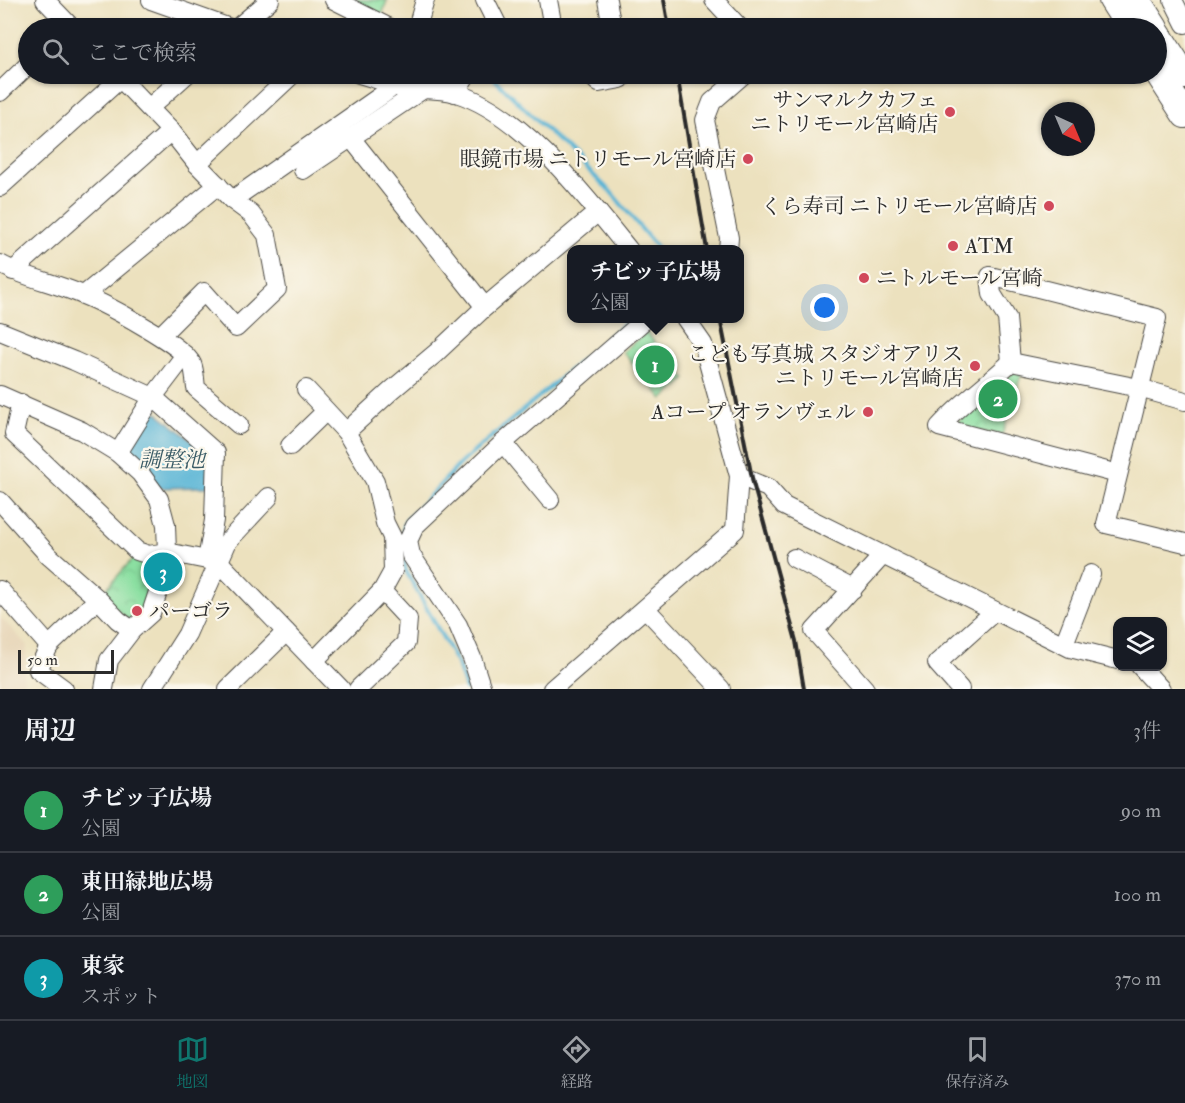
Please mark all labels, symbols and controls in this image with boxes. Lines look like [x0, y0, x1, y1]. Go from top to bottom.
search box [18, 18, 1167, 84]
icon: search [39, 35, 72, 68]
text: ここで検索 [87, 39, 197, 67]
place label: サンマルクカフェ ニトリモール宮崎店 [750, 87, 938, 138]
north arrow [1041, 102, 1095, 156]
marker: サンマルクカフェ ニトリモール宮崎店 [943, 105, 957, 119]
place label: 眼鏡市場 ニトリモール宮崎店 [460, 146, 736, 173]
marker: 眼鏡市場 ニトリモール宮崎店 [741, 152, 755, 166]
place label: くら寿司 ニトリモール宮崎店 [761, 193, 1037, 220]
marker: くら寿司 ニトリモール宮崎店 [1042, 199, 1056, 213]
place label: ATM [964, 233, 1014, 260]
marker: ATM [946, 239, 960, 253]
popup [567, 245, 744, 323]
text: チビッ子広場 [590, 258, 721, 286]
place label: ニトルモール宮崎 [876, 265, 1043, 292]
marker: ニトルモール宮崎 [857, 271, 871, 285]
text: 公園 [590, 290, 630, 315]
your location [810, 293, 839, 322]
place label: こども写真城 スタジオアリス ニトリモール宮崎店 [687, 341, 963, 392]
pin: 1 [636, 342, 674, 388]
marker: こども写真城 スタジオアリス ニトリモール宮崎店 [968, 359, 982, 373]
pin: 2 [978, 376, 1018, 422]
place label: Aコープ オランヴェル [650, 399, 856, 426]
marker: Aコープ オランヴェル [861, 405, 875, 419]
water label: 調整池 [139, 446, 208, 474]
pin: 3 [144, 550, 182, 594]
place label: パーゴラ [149, 598, 233, 625]
marker: パーゴラ [130, 604, 144, 618]
map controls [1113, 617, 1167, 671]
button: layers [1113, 617, 1167, 671]
scale bar [18, 647, 114, 674]
text: 50 m [27, 650, 58, 670]
text: 周辺 [24, 715, 76, 747]
text: 3件 [1133, 718, 1161, 743]
text: チビッ子広場 [81, 784, 212, 812]
text: 1 [40, 798, 47, 823]
text: 90 m [1121, 798, 1161, 823]
text: 公園 [81, 816, 121, 841]
text: 東田緑地広場 [81, 868, 213, 896]
text: 2 [38, 882, 49, 907]
text: 100 m [1114, 882, 1161, 907]
text: 公園 [81, 900, 121, 925]
text: 東家 [81, 952, 125, 980]
text: 3 [40, 966, 47, 991]
text: 370 m [1114, 966, 1161, 991]
text: スポット [81, 984, 161, 1009]
tab: 地図 [176, 1033, 209, 1092]
tab: 経路 [560, 1033, 593, 1092]
tab: 保存済み [945, 1033, 1009, 1092]

